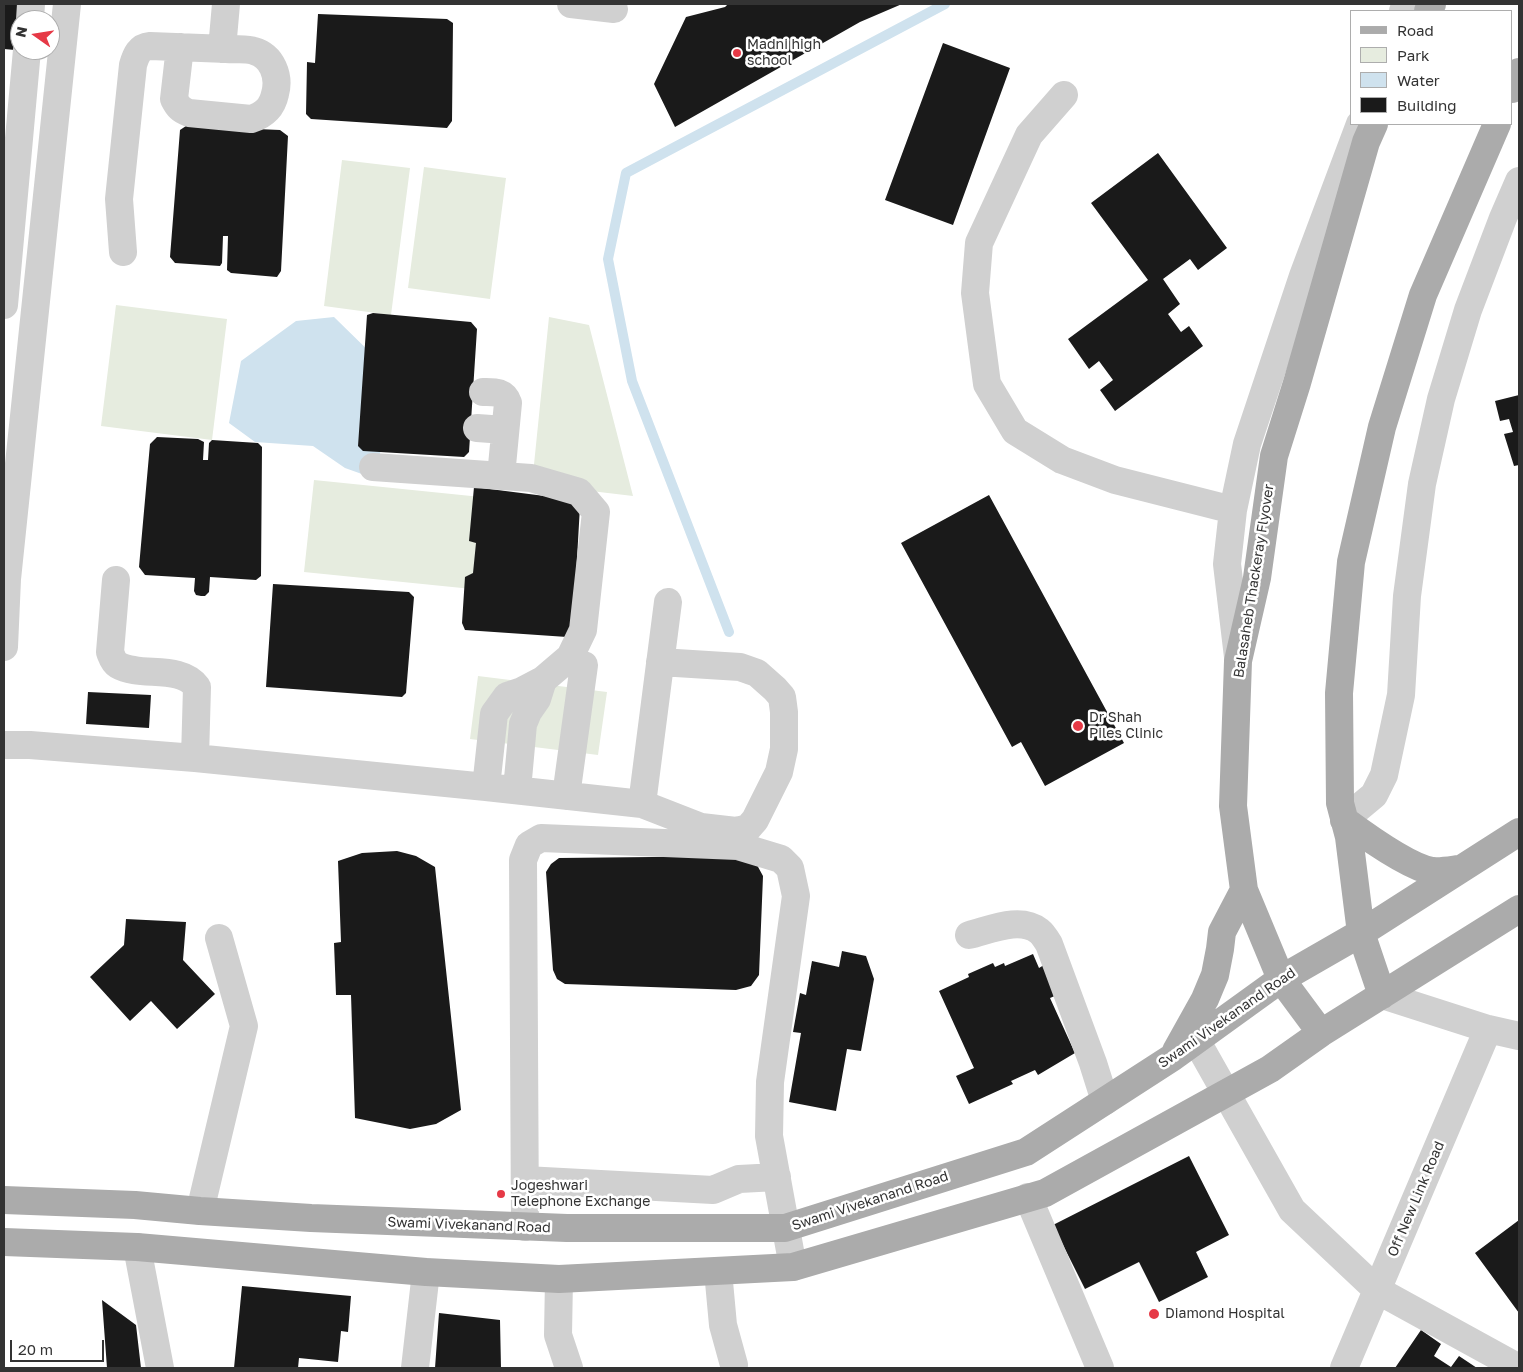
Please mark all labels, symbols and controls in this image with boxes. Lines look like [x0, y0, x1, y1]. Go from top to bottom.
north arrow [10, 10, 60, 60]
legend [1350, 10, 1513, 125]
text: Road [1397, 21, 1434, 39]
text: N [11, 25, 30, 39]
place label: Madni high school [747, 37, 821, 70]
text: Park [1397, 46, 1429, 64]
marker: Madni high school [731, 47, 743, 59]
text: Water [1397, 71, 1440, 89]
text: Building [1397, 96, 1457, 114]
street label: Balasaheb Thackeray Flyover [1230, 483, 1278, 679]
place label: Dr Shah Piles Clinic [1089, 710, 1163, 742]
marker: Dr Shah Piles Clinic [1071, 719, 1085, 733]
street label: Swami Vivekanand Road [1155, 964, 1299, 1072]
street label: Off New Link Road [1384, 1139, 1448, 1259]
street label: Swami Vivekanand Road [790, 1168, 950, 1234]
place label: Jogeshwari Telephone Exchange [511, 1178, 650, 1210]
marker: Jogeshwari Telephone Exchange [495, 1188, 507, 1200]
street label: Swami Vivekanand Road [387, 1214, 551, 1236]
place label: Diamond Hospital [1165, 1306, 1285, 1322]
marker: Diamond Hospital [1147, 1307, 1161, 1321]
scale bar [12, 1330, 106, 1362]
text: 20 m [18, 1340, 53, 1358]

